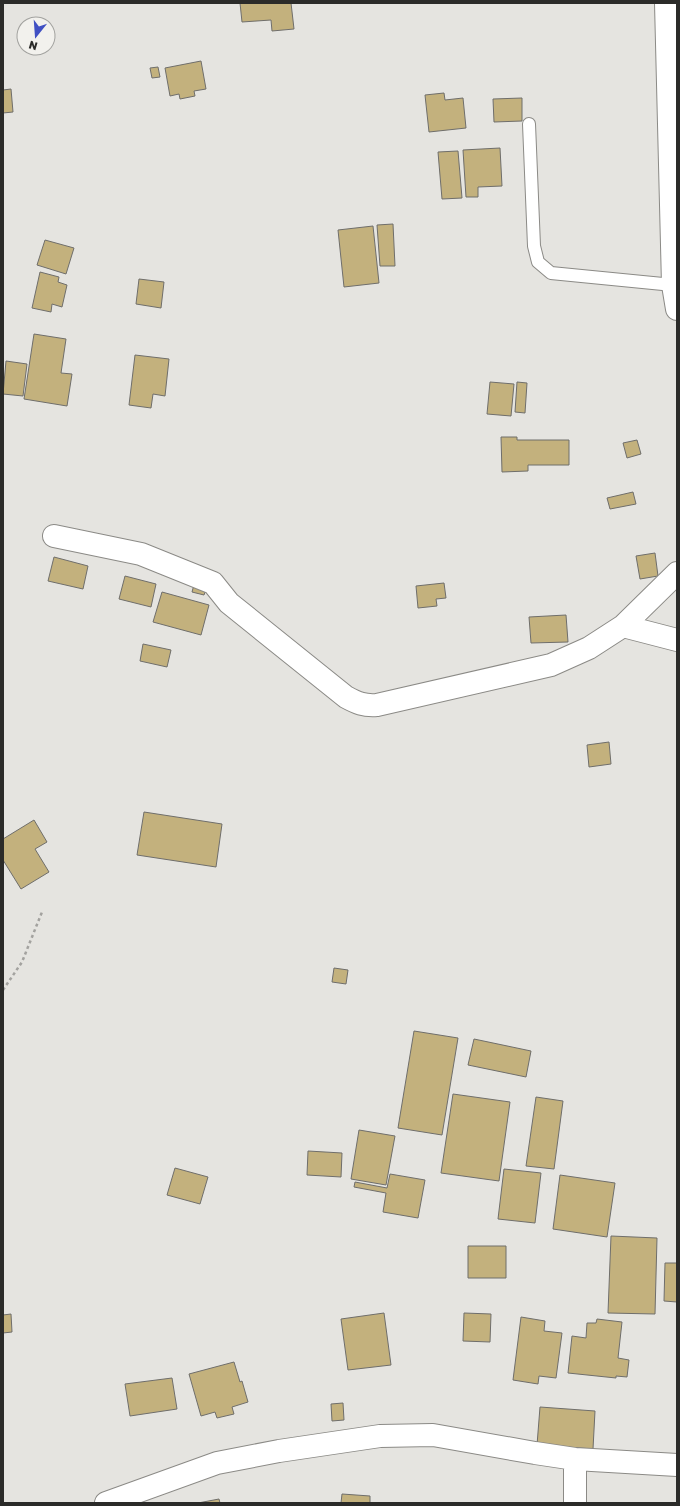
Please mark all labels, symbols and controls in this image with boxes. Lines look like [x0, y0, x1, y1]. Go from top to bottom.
north arrow [16, 16, 56, 56]
text: N [27, 39, 39, 53]

